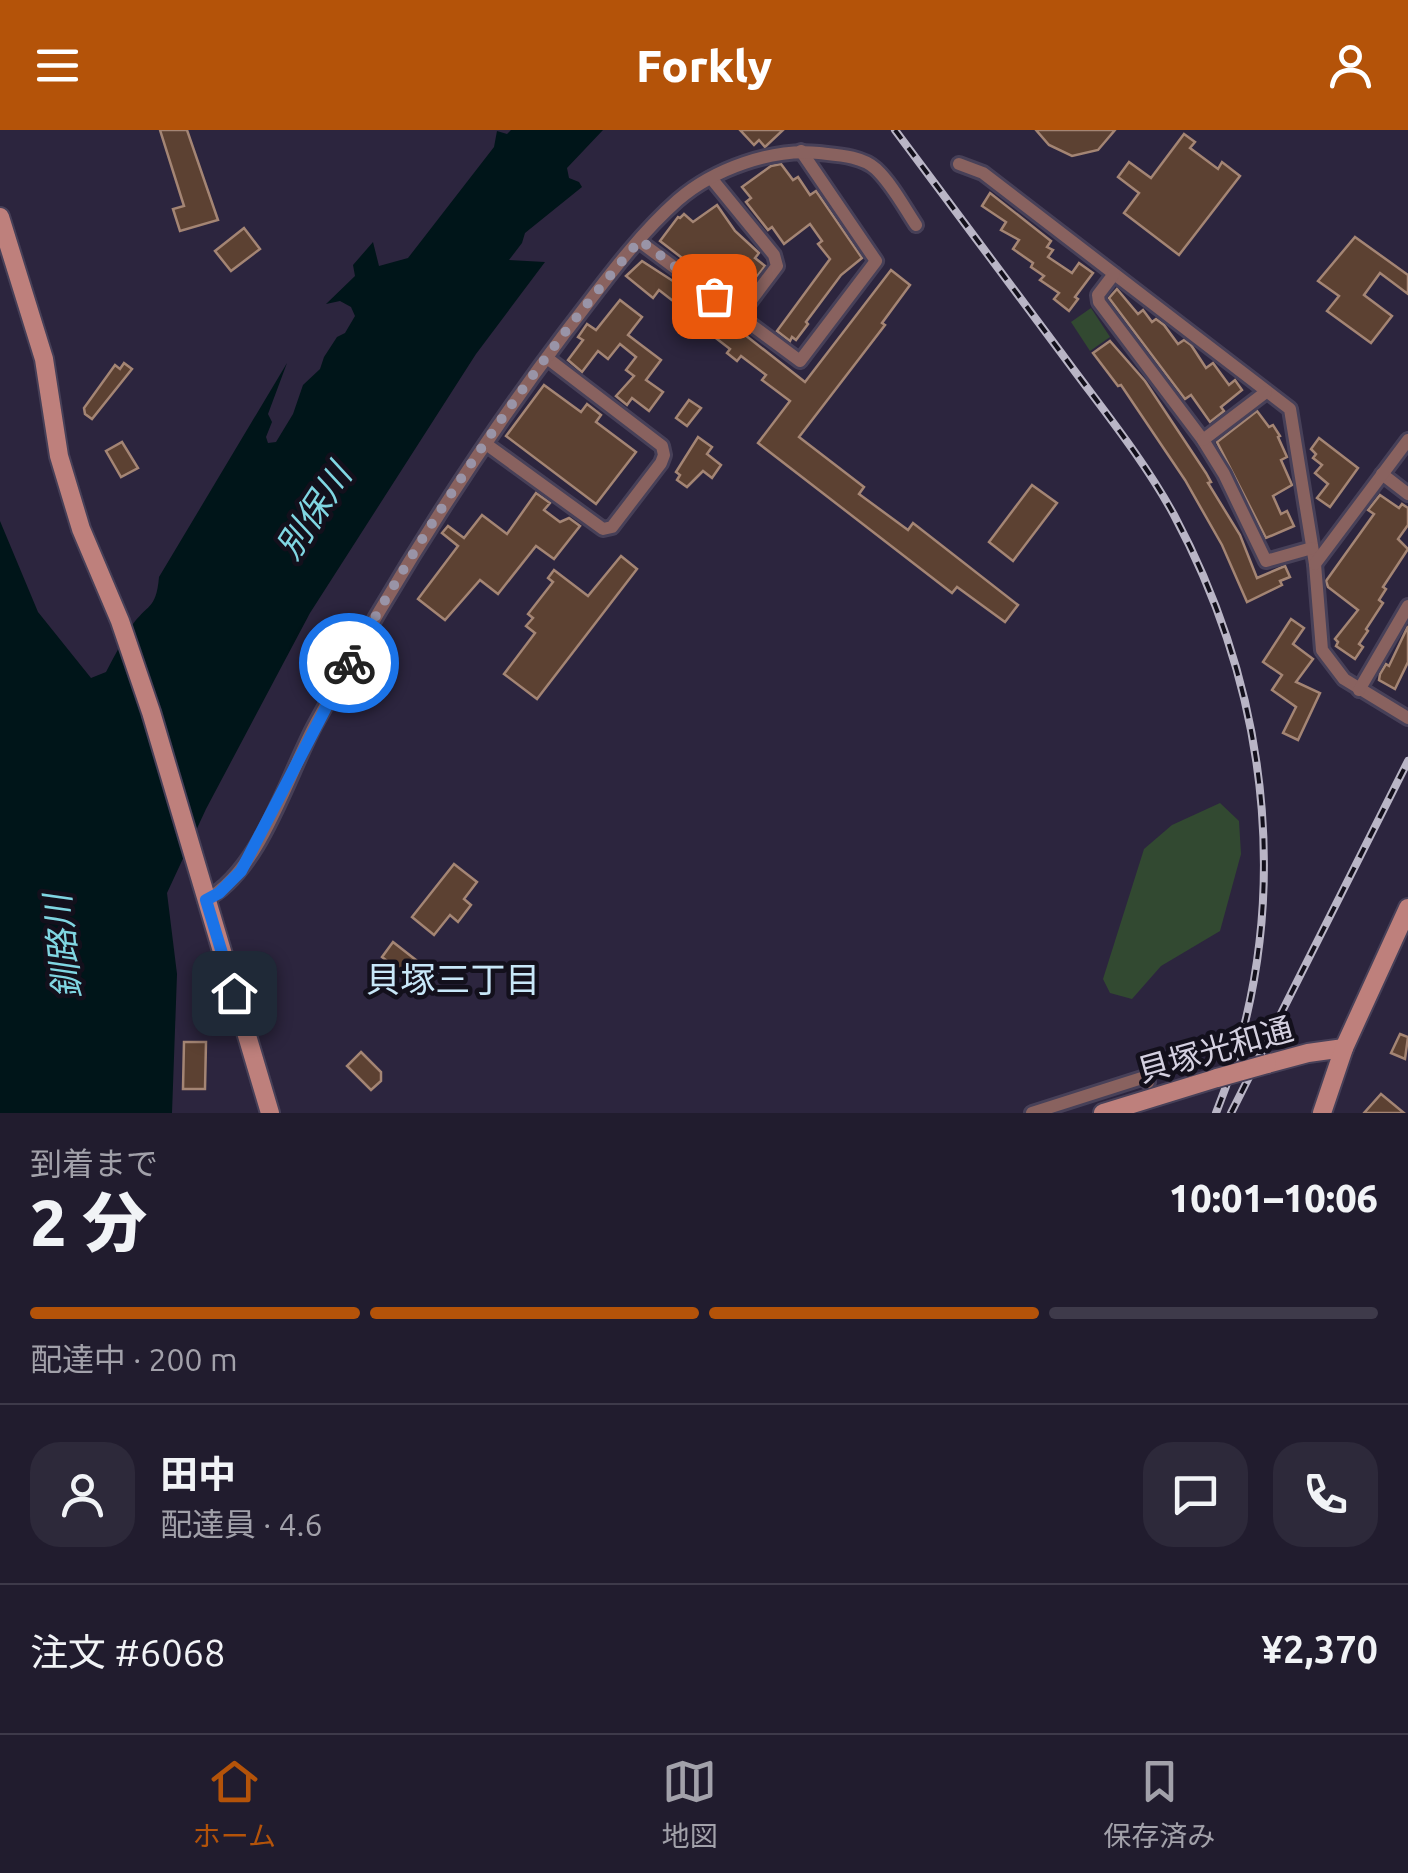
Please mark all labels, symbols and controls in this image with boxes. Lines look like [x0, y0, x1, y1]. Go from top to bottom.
icon: menu [30, 38, 85, 93]
icon: person [1323, 38, 1378, 93]
text: Forkly [636, 40, 772, 91]
pin [672, 254, 757, 339]
icon: bag [687, 269, 742, 324]
water label: 別保川 [268, 453, 361, 566]
courier [299, 613, 399, 713]
icon: bike [322, 636, 377, 691]
water label: 釧路川 [36, 889, 87, 1001]
pin [192, 951, 277, 1036]
district label: 貝塚三丁目 [365, 959, 541, 999]
icon: home [207, 966, 262, 1021]
street label: 貝塚光和通 [1133, 1010, 1297, 1088]
text: 到着まで [30, 1145, 158, 1181]
text: 10:01–10:06 [1169, 1177, 1378, 1219]
text: 2 分 [30, 1185, 147, 1258]
text: 配達中 · 200 m [30, 1341, 238, 1377]
button: person [30, 1442, 135, 1547]
button: chat [1143, 1442, 1248, 1547]
button: phone [1273, 1442, 1378, 1547]
text: 田中 [160, 1453, 236, 1495]
text: 配達員 · 4.6 [160, 1506, 323, 1542]
text: ¥2,370 [1261, 1628, 1378, 1670]
text: 注文 #6068 [30, 1631, 225, 1673]
tab: ホーム [193, 1754, 276, 1854]
tab: 地図 [662, 1754, 718, 1854]
tab: 保存済み [1103, 1754, 1215, 1854]

